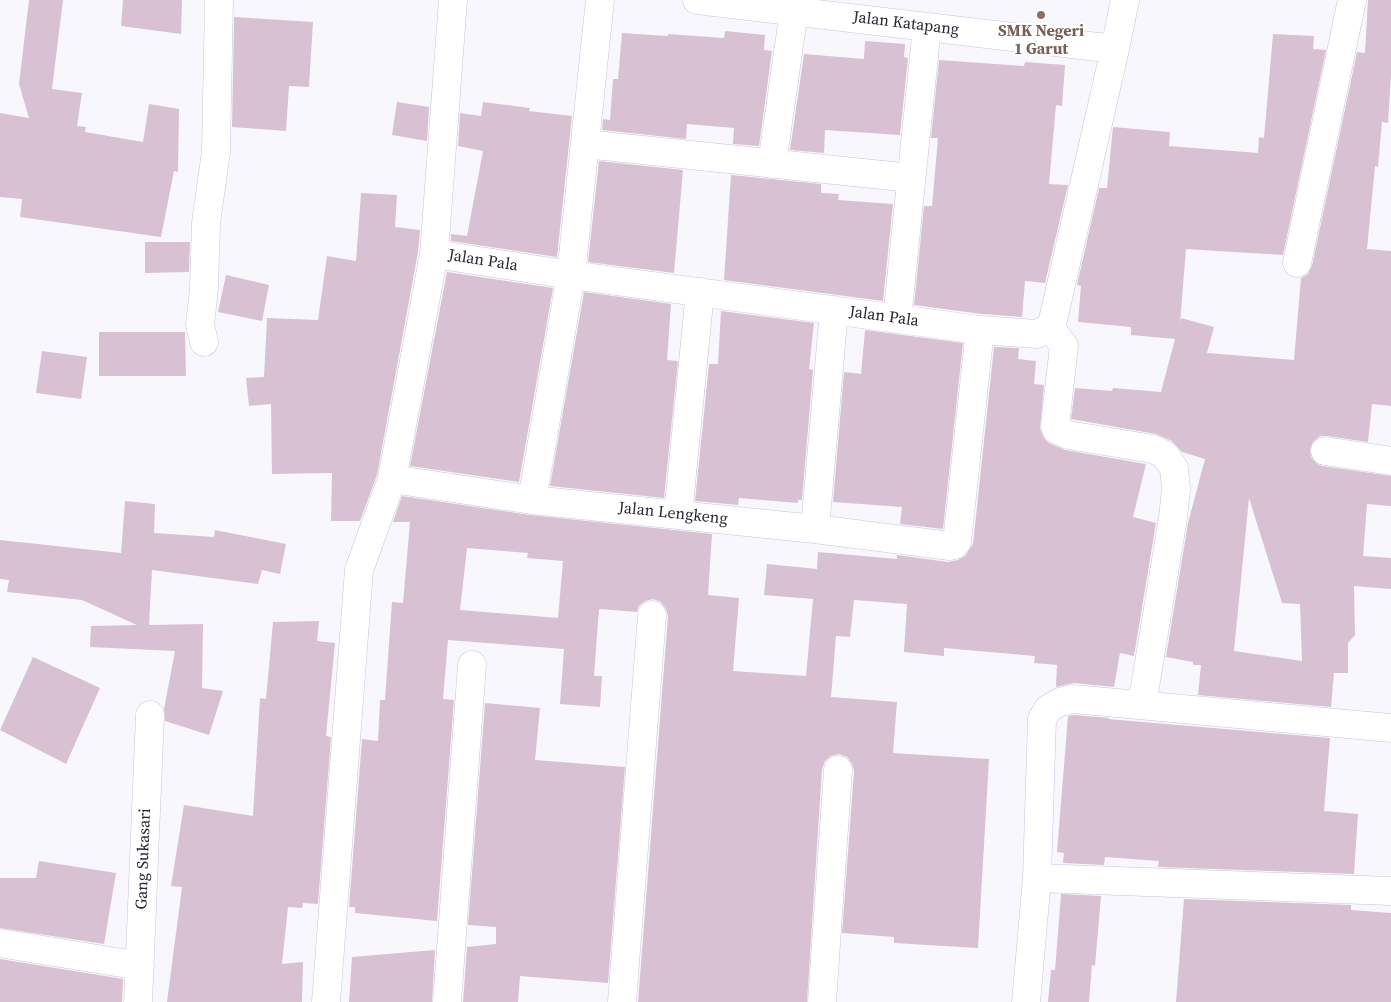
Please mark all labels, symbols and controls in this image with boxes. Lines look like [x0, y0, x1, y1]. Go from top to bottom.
street label: Jalan Katapang [852, 8, 960, 40]
marker: SMK Negeri 1 Garut [1035, 9, 1047, 21]
place label: SMK Negeri 1 Garut [998, 22, 1084, 60]
street label: Jalan Pala [447, 246, 519, 276]
street label: Jalan Pala [848, 303, 920, 331]
street label: Jalan Lengkeng [617, 499, 729, 529]
street label: Gang Sukasari [133, 808, 155, 910]

